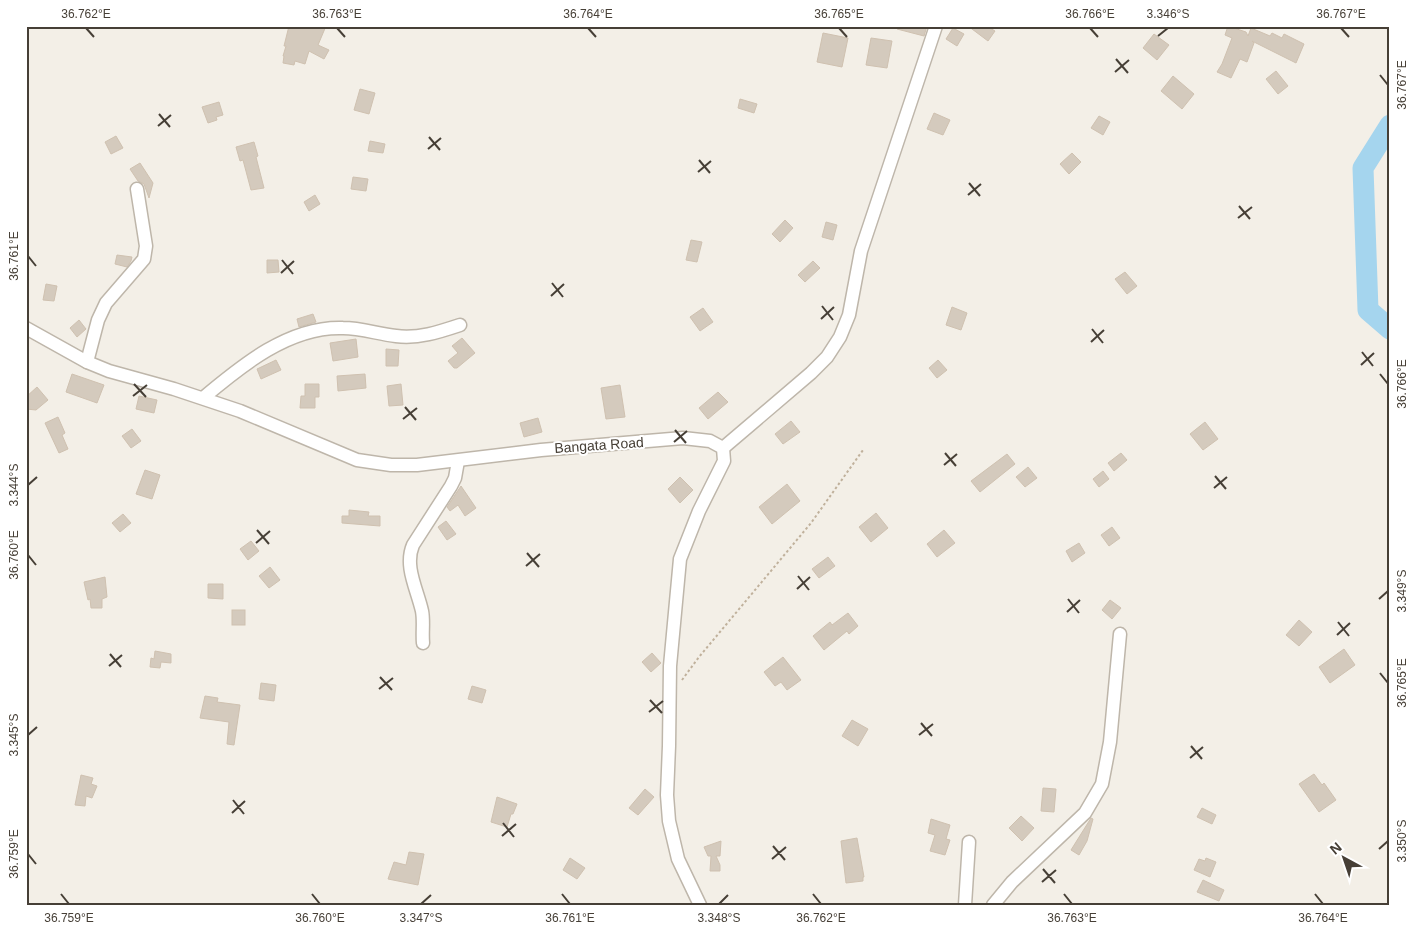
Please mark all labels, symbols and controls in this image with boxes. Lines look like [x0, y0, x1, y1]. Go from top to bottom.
text: 36.762°E [61, 7, 111, 21]
text: 36.763°E [312, 7, 362, 21]
text: 36.764°E [563, 7, 613, 21]
text: 36.765°E [814, 7, 864, 21]
text: 36.766°E [1065, 7, 1115, 21]
text: 3.346°S [1147, 7, 1189, 21]
text: 36.767°E [1316, 7, 1366, 21]
text: 36.767°E [1395, 60, 1409, 110]
text: 36.761°E [7, 231, 21, 281]
text: 36.766°E [1395, 359, 1409, 409]
street label: Bangata Road [554, 434, 644, 456]
text: 3.344°S [7, 464, 21, 506]
text: 36.760°E [7, 530, 21, 580]
text: 3.349°S [1395, 570, 1409, 612]
text: 36.765°E [1395, 658, 1409, 708]
text: 3.345°S [7, 714, 21, 756]
text: 3.350°S [1395, 820, 1409, 862]
text: 36.759°E [7, 829, 21, 879]
north arrow [1318, 834, 1368, 884]
text: N [1327, 839, 1345, 857]
text: 36.759°E [44, 911, 94, 925]
text: 36.760°E [295, 911, 345, 925]
text: 3.347°S [400, 911, 442, 925]
text: 36.761°E [545, 911, 595, 925]
text: 3.348°S [698, 911, 740, 925]
text: 36.762°E [796, 911, 846, 925]
text: 36.763°E [1047, 911, 1097, 925]
text: 36.764°E [1298, 911, 1348, 925]

